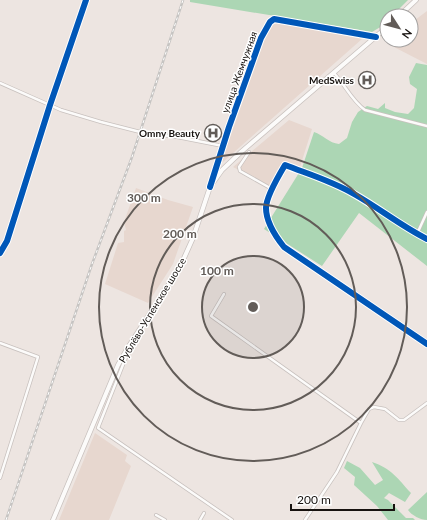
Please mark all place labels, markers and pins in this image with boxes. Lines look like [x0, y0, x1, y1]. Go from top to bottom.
hospital icon: MedSwiss [357, 70, 377, 90]
place label: MedSwiss [309, 74, 355, 86]
hospital icon: Omny Beauty [203, 123, 223, 143]
place label: Omny Beauty [139, 127, 201, 139]
centre of rings [246, 300, 260, 314]

